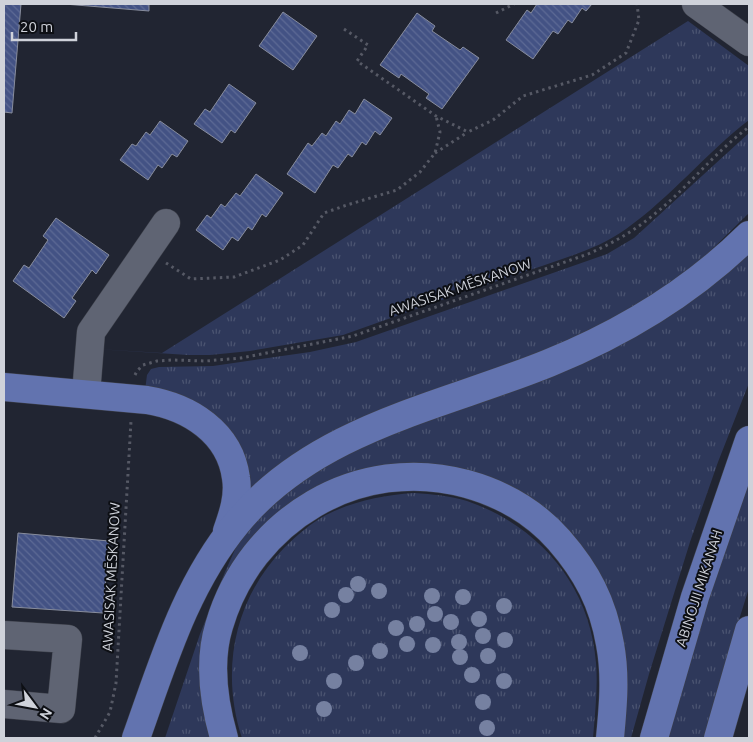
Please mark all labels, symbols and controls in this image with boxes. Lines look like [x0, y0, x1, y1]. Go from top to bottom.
scale bar [12, 10, 76, 42]
text: 20 m [20, 18, 53, 35]
street label: AWASISAK MĒSKANOW [387, 255, 533, 319]
street label: AWASISAK MĒSKANOW [99, 502, 123, 652]
street label: ABINOJII MIKANAH [673, 527, 725, 649]
north arrow [10, 682, 60, 732]
text: N [36, 705, 56, 723]

